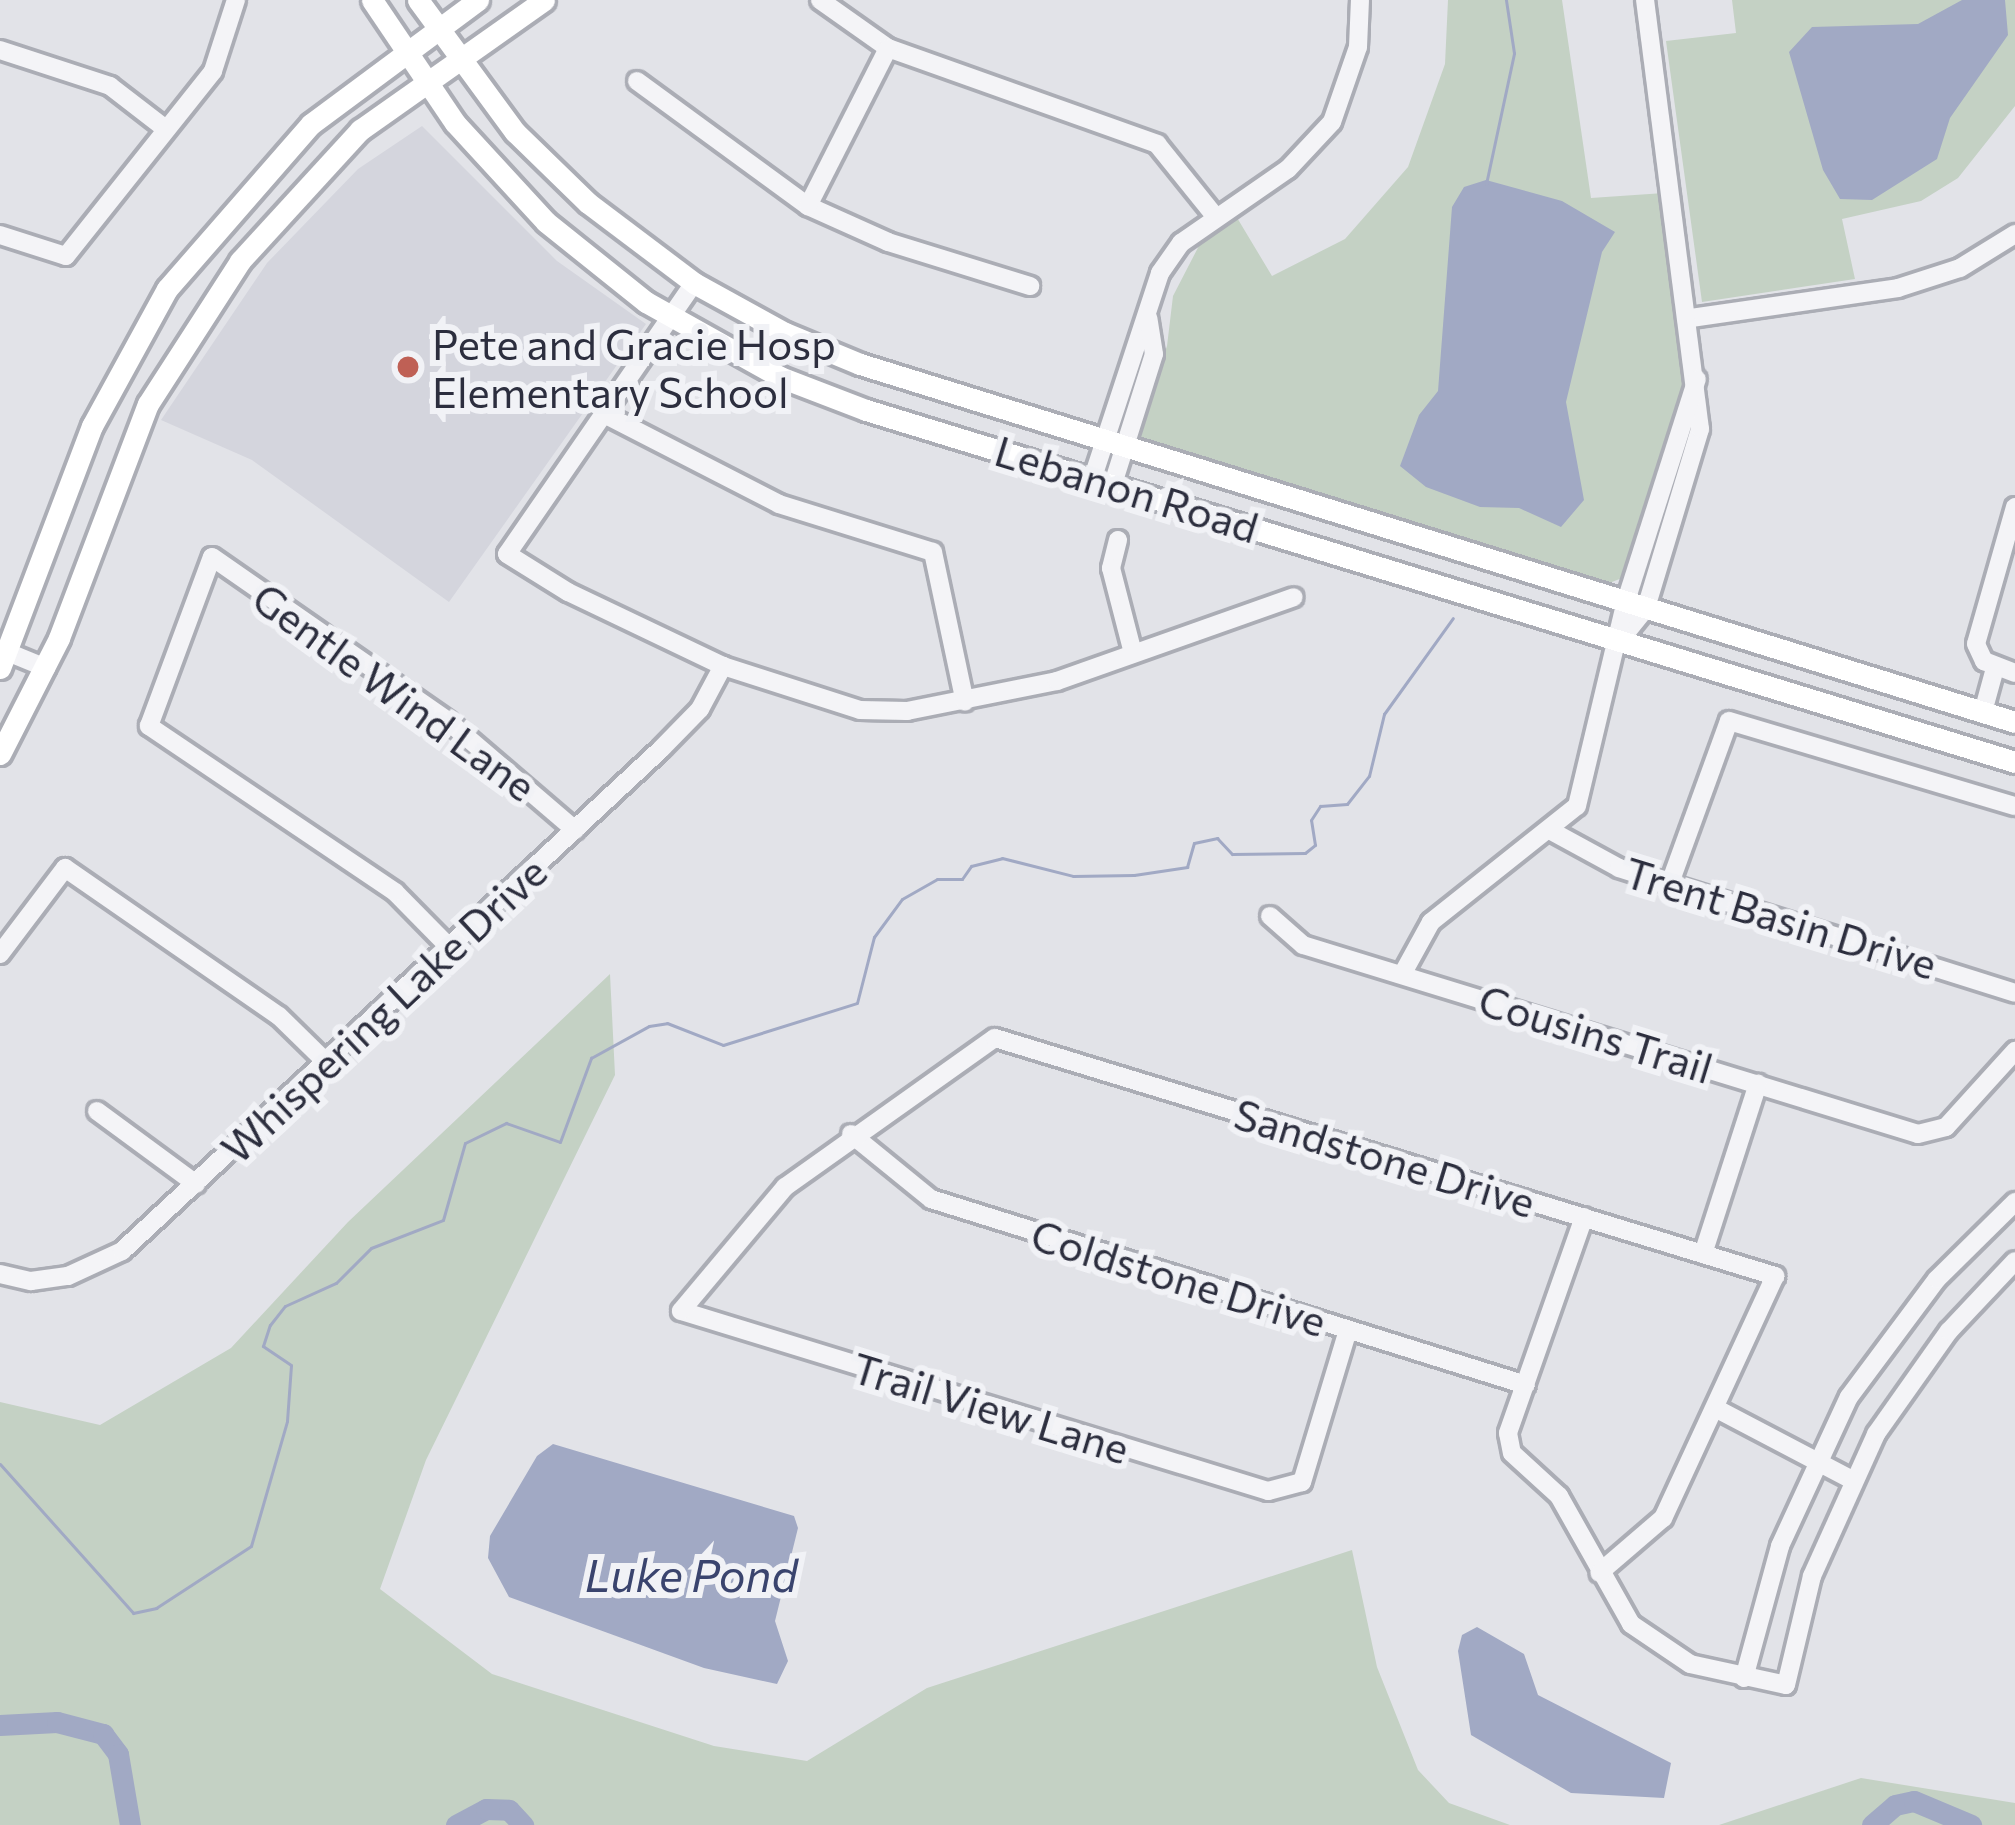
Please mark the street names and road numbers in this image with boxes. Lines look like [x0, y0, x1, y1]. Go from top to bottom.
street label: Lebanon Road [989, 424, 1265, 552]
street label: Gentle Wind Lane [244, 571, 546, 811]
street label: Whispering Lake Drive [210, 845, 556, 1173]
street label: Trent Basin Drive [1619, 846, 1943, 988]
street label: Cousins Trail [1473, 974, 1719, 1092]
street label: Sandstone Drive [1229, 1087, 1541, 1227]
street label: Coldstone Drive [1026, 1208, 1332, 1346]
street label: Trail View Lane [847, 1341, 1135, 1473]

